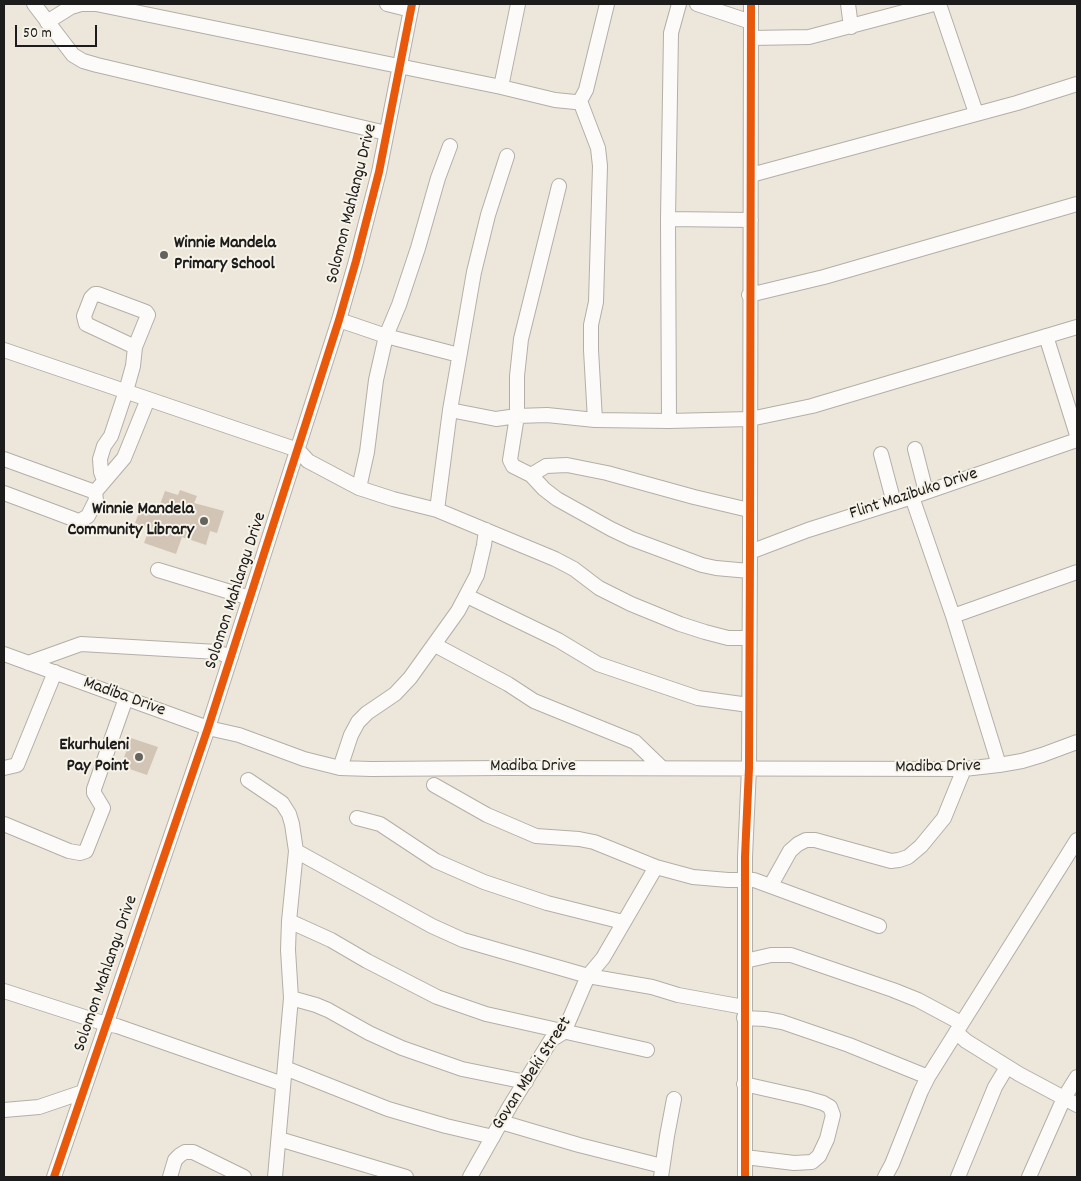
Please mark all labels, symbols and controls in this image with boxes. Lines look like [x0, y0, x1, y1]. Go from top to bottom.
scale bar [18, 15, 100, 47]
text: 50 m [23, 23, 52, 45]
street label: Solomon Mahlangu Drive [323, 122, 383, 286]
place label: Winnie Mandela Primary School [174, 234, 276, 276]
marker: Winnie Mandela Primary School [158, 249, 170, 261]
street label: Flint Mazibuko Drive [847, 464, 981, 526]
place label: Winnie Mandela Community Library [67, 500, 194, 542]
street label: Solomon Mahlangu Drive [201, 510, 273, 672]
marker: Winnie Mandela Community Library [198, 515, 210, 527]
street label: Madiba Drive [80, 673, 168, 723]
place label: Ekurhuleni Pay Point [59, 736, 129, 779]
marker: Ekurhuleni Pay Point [133, 751, 145, 763]
street label: Madiba Drive [895, 756, 981, 780]
street label: Madiba Drive [490, 757, 576, 779]
street label: Solomon Mahlangu Drive [70, 893, 144, 1055]
street label: Govan Mbeki Street [488, 1013, 578, 1135]

